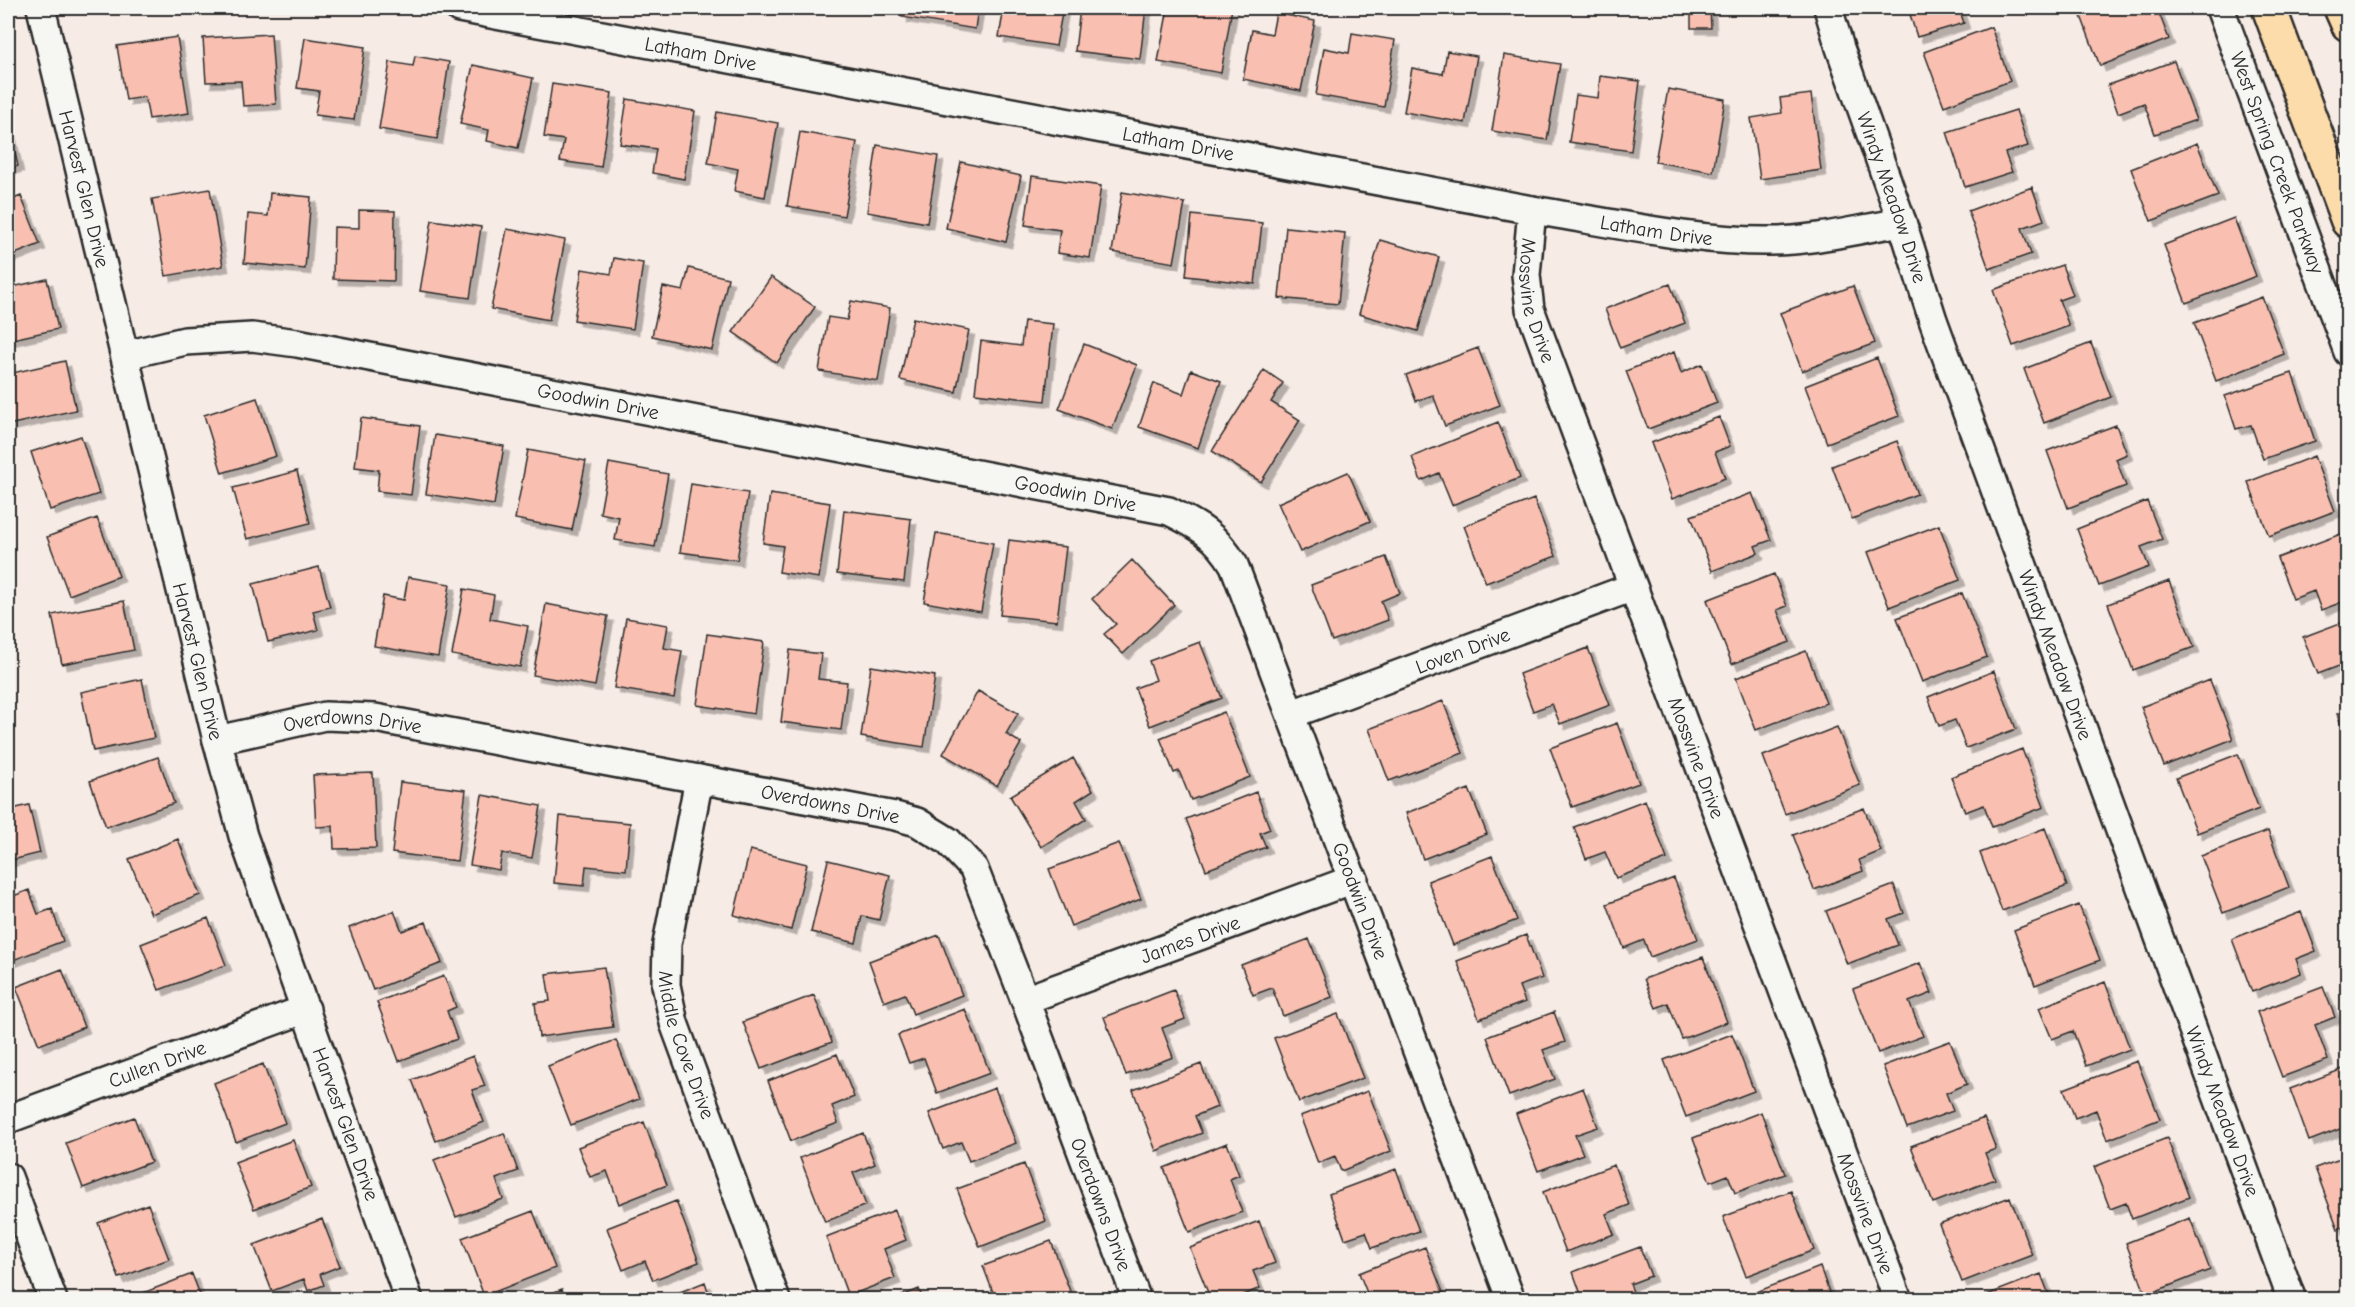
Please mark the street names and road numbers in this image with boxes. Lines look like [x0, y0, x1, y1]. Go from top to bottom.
street label: Latham Drive [643, 32, 758, 76]
street label: West Spring Creek Parkway [2225, 49, 2329, 277]
street label: Harvest Glen Drive [54, 108, 114, 270]
street label: Windy Meadow Drive [1852, 109, 1932, 286]
street label: Latham Drive [1121, 122, 1236, 166]
street label: Latham Drive [1598, 211, 1714, 250]
street label: Mossvine Drive [1514, 237, 1560, 366]
street label: Goodwin Drive [535, 379, 661, 425]
street label: Goodwin Drive [1013, 471, 1138, 516]
street label: Windy Meadow Drive [2014, 567, 2097, 743]
street label: Harvest Glen Drive [168, 580, 228, 742]
street label: Loven Drive [1412, 623, 1513, 679]
street label: Mossvine Drive [1663, 694, 1729, 822]
street label: Overdowns Drive [281, 705, 424, 739]
street label: Overdowns Drive [759, 780, 901, 829]
street label: Goodwin Drive [1328, 839, 1393, 963]
street label: James Drive [1138, 911, 1243, 968]
street label: Middle Cove Drive [654, 971, 719, 1122]
street label: Windy Meadow Drive [2181, 1023, 2264, 1200]
street label: Cullen Drive [105, 1036, 209, 1093]
street label: Harvest Glen Drive [308, 1044, 383, 1204]
street label: Overdowns Drive [1066, 1135, 1136, 1274]
street label: Mossvine Drive [1832, 1149, 1898, 1277]

